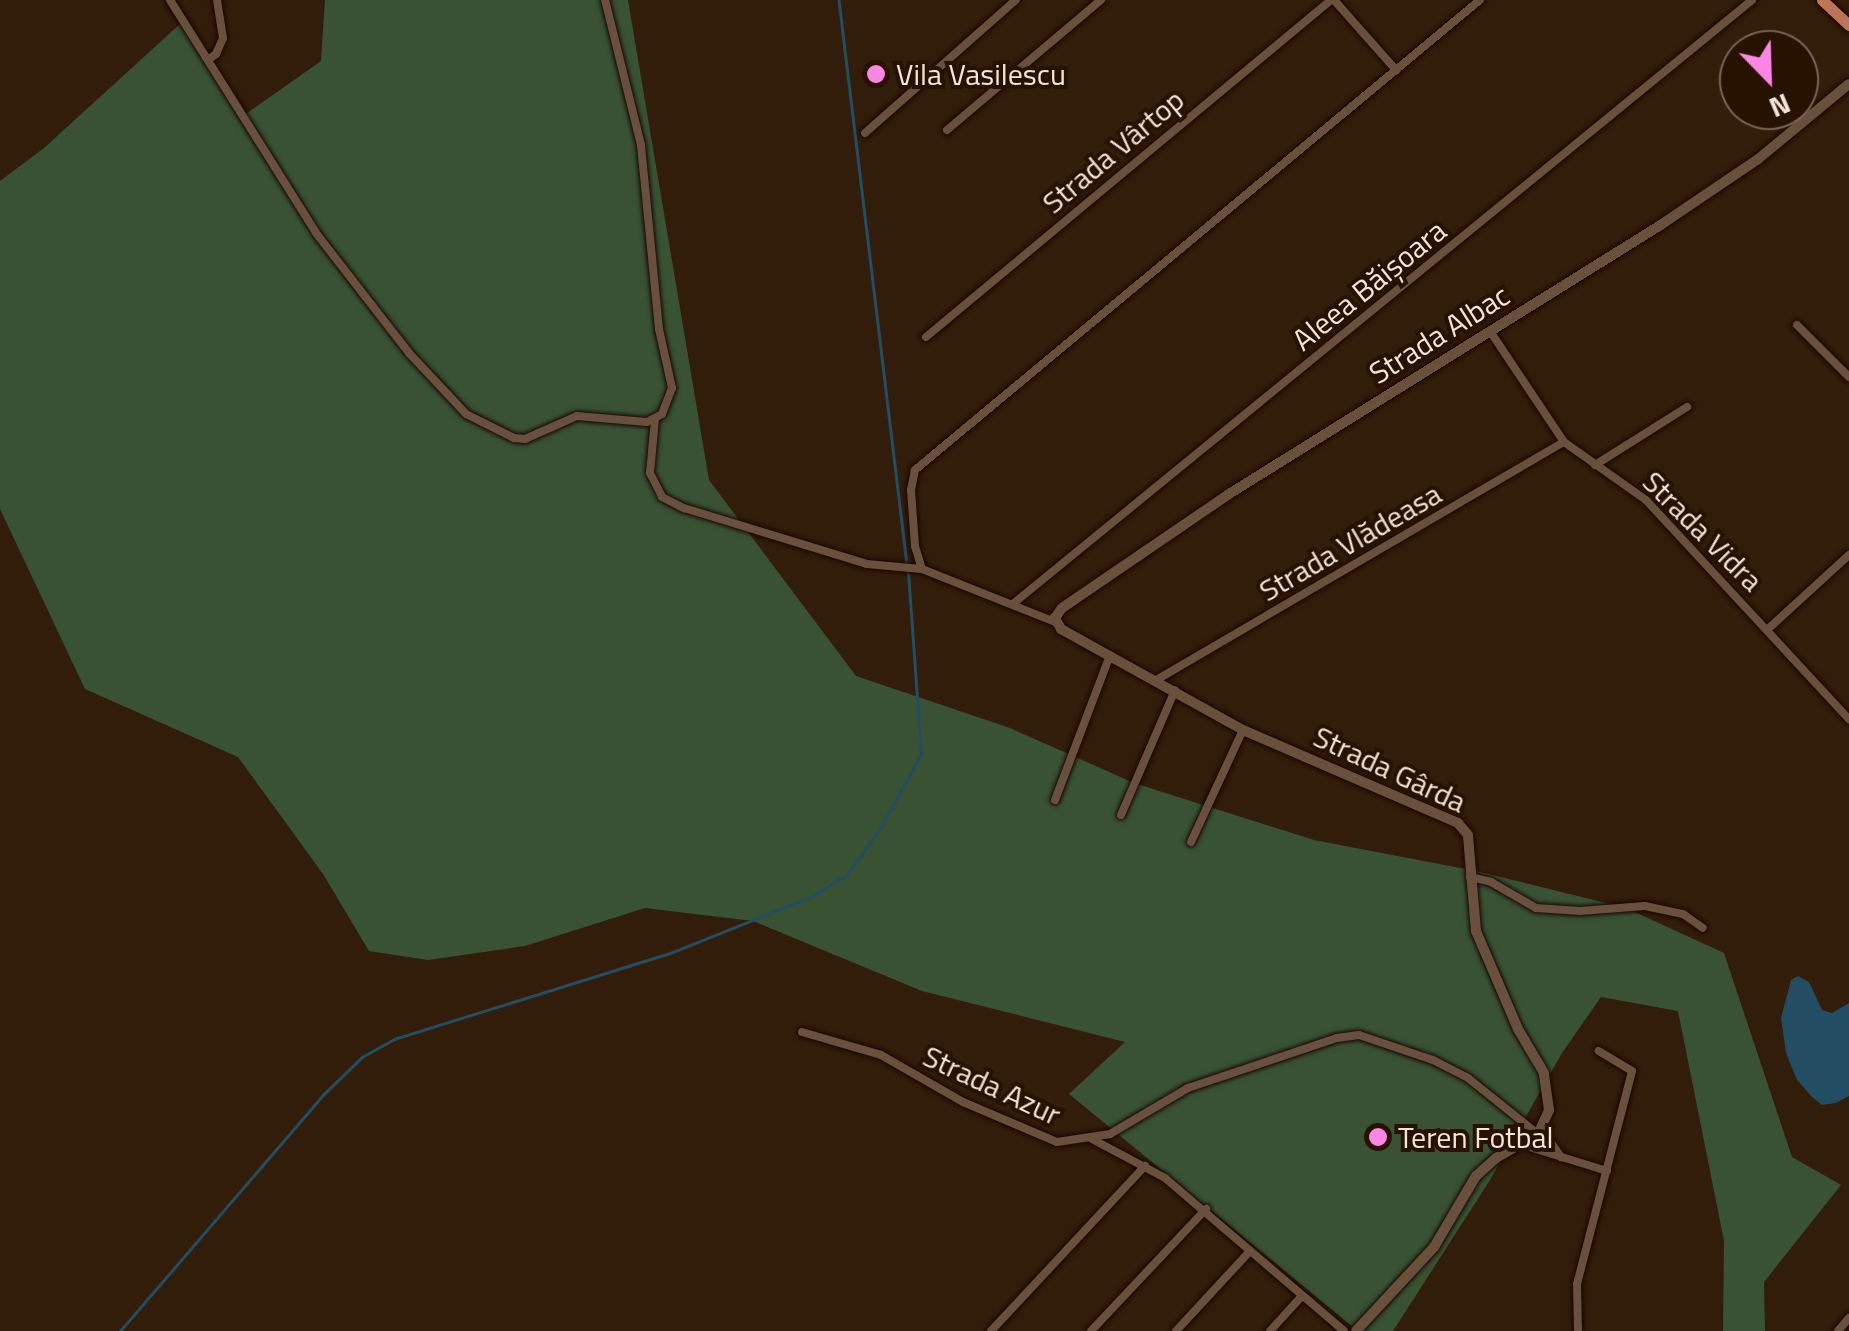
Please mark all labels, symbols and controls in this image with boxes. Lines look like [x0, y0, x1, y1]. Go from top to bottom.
north arrow [1719, 30, 1819, 130]
place label: Vila Vasilescu [896, 56, 1066, 92]
marker: Vila Vasilescu [865, 63, 887, 85]
street label: Strada Vârtop [1035, 81, 1191, 221]
text: N [1763, 83, 1797, 130]
street label: Aleea Băișoara [1285, 212, 1453, 358]
street label: Strada Albac [1362, 277, 1516, 391]
street label: Strada Vidra [1636, 464, 1770, 598]
street label: Strada Vlădeasa [1253, 475, 1447, 609]
street label: Strada Gârda [1308, 718, 1472, 820]
street label: Strada Azur [918, 1038, 1066, 1132]
place label: Teren Fotbal [1398, 1119, 1553, 1155]
marker: Teren Fotbal [1367, 1126, 1389, 1148]

